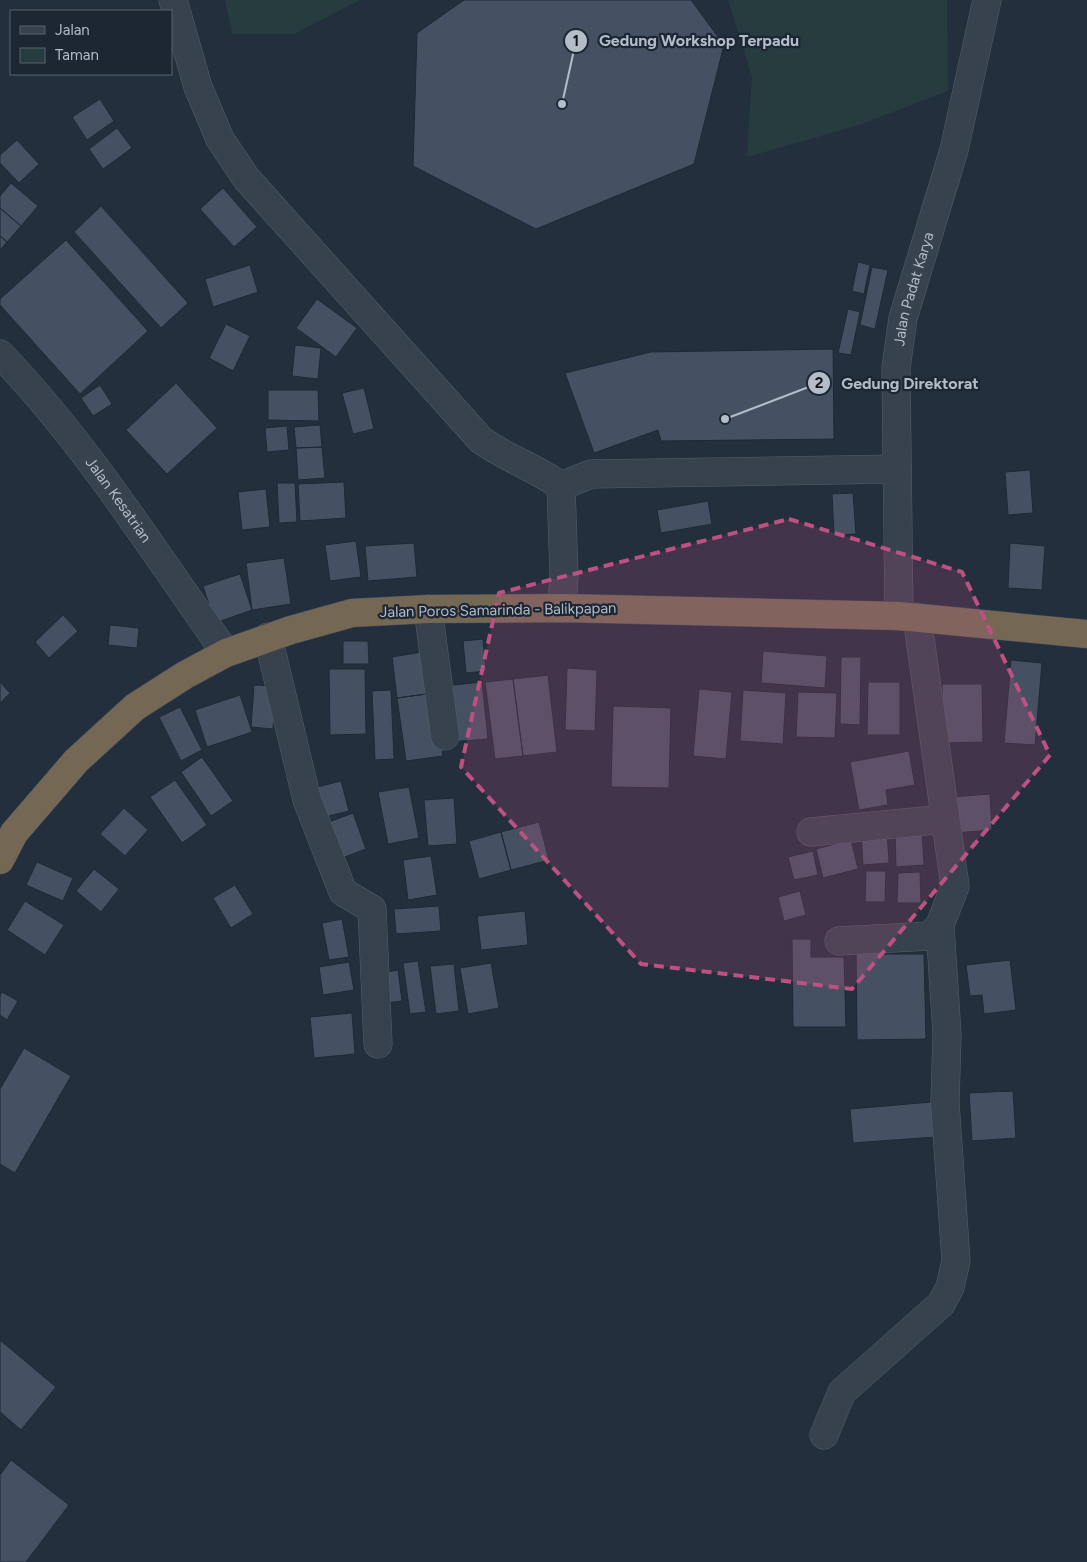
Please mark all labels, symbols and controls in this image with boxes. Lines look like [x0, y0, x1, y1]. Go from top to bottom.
legend [10, 10, 172, 75]
text: Jalan [55, 21, 90, 39]
callout: Gedung Workshop Terpadu [563, 25, 809, 56]
text: Gedung Workshop Terpadu [599, 31, 799, 50]
text: 1 [573, 32, 579, 50]
text: Taman [55, 46, 99, 64]
street label: Jalan Padat Karya [890, 230, 938, 347]
callout: Gedung Direktorat [806, 367, 989, 398]
text: 2 [815, 374, 824, 392]
text: Gedung Direktorat [841, 374, 979, 393]
street label: Jalan Kesatrian [82, 454, 155, 546]
street label: Jalan Poros Samarinda - Balikpapan [380, 599, 616, 621]

